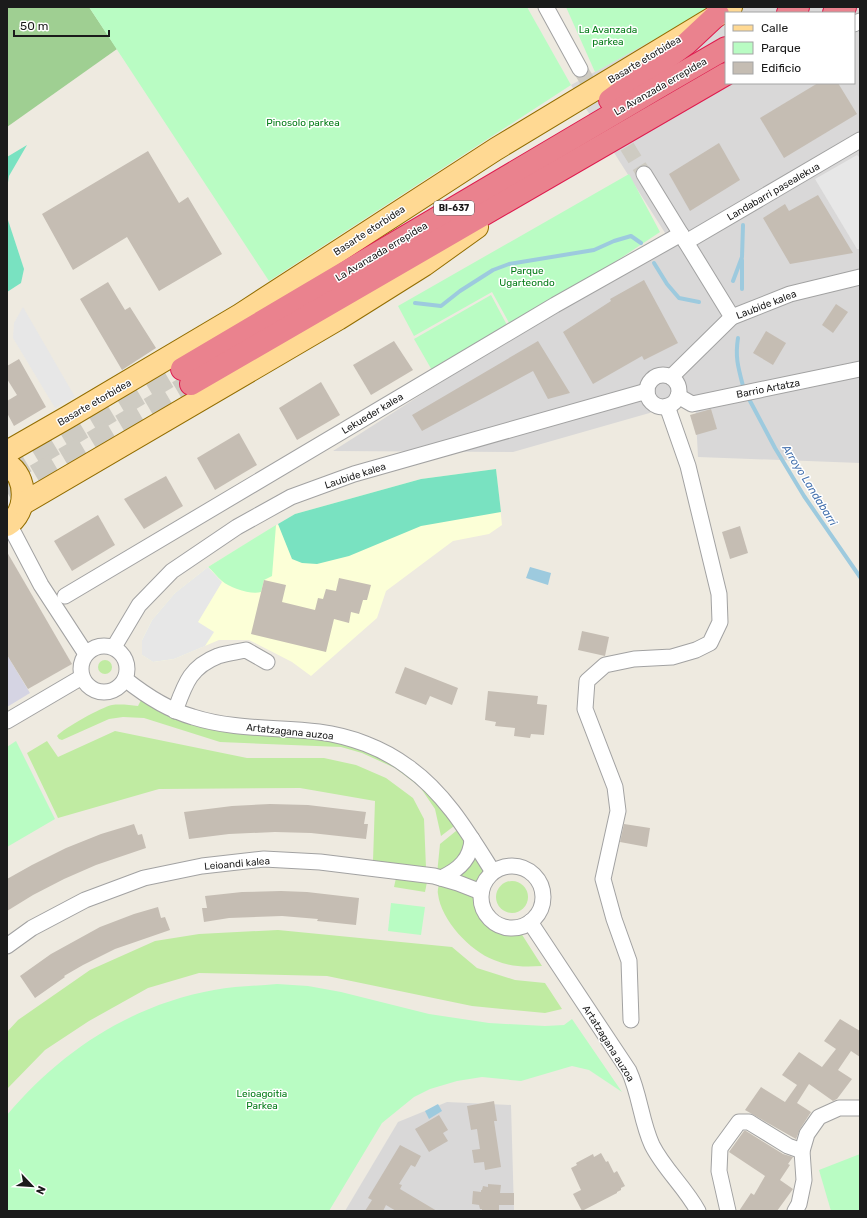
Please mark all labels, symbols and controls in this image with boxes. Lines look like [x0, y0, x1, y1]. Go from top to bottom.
scale bar [14, 12, 109, 38]
legend [725, 12, 855, 84]
text: 50 m [20, 19, 48, 33]
text: Calle [761, 21, 788, 35]
park label: La Avanzada parkea [579, 24, 637, 48]
street label: Basarte etorbidea [606, 33, 683, 86]
text: Parque [761, 41, 801, 55]
street label: La Avanzada errepidea [612, 55, 709, 118]
text: Edificio [761, 61, 801, 75]
park label: Pinosolo parkea [266, 117, 340, 129]
street label: Landabarri pasealekua [725, 160, 822, 223]
road number: BI-637 [434, 201, 474, 215]
street label: Basarte etorbidea [331, 203, 408, 258]
street label: La Avanzada errepidea [333, 220, 430, 284]
park label: Parque Ugarteondo [499, 265, 555, 289]
street label: Laubide kalea [734, 288, 798, 322]
street label: Basarte etorbidea [56, 377, 133, 429]
street label: Barrio Artatza [735, 377, 801, 401]
street label: Lekueder kalea [340, 391, 405, 437]
water label: Arroyo Landabarri [779, 442, 840, 528]
street label: Laubide kalea [323, 460, 387, 491]
street label: Artatzagana auzoa [246, 721, 334, 743]
street label: Leioandi kalea [204, 855, 270, 873]
street label: Artatzagana auzoa [580, 1003, 636, 1084]
park label: Leioagoitia Parkea [237, 1088, 287, 1112]
north arrow [12, 1166, 52, 1206]
text: N [33, 1184, 48, 1196]

